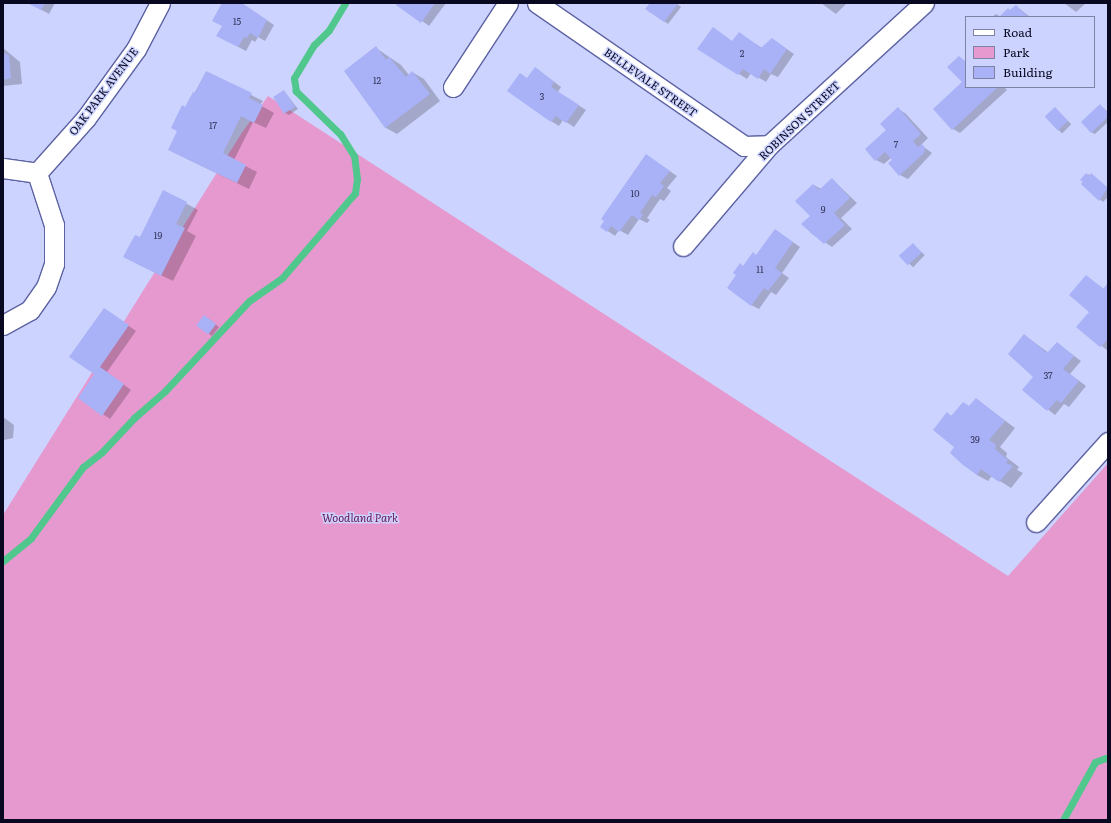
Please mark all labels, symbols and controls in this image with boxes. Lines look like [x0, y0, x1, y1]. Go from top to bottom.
house number: 15 [233, 16, 241, 26]
legend [965, 16, 1095, 88]
text: Road [1003, 23, 1032, 41]
text: Park [1003, 43, 1029, 61]
street label: OAK PARK AVENUE [66, 45, 140, 137]
street label: BELLEVALE STREET [602, 45, 700, 119]
house number: 2 [740, 48, 744, 58]
text: Building [1003, 63, 1052, 81]
house number: 12 [373, 75, 381, 85]
street label: ROBINSON STREET [756, 78, 842, 162]
house number: 3 [540, 91, 544, 101]
house number: 17 [209, 120, 217, 130]
house number: 7 [894, 139, 898, 149]
house number: 10 [631, 188, 639, 198]
house number: 9 [821, 204, 825, 214]
house number: 19 [154, 230, 162, 240]
house number: 11 [756, 264, 764, 274]
house number: 37 [1043, 370, 1053, 380]
house number: 39 [970, 434, 980, 444]
park label: Woodland Park [322, 510, 398, 524]

